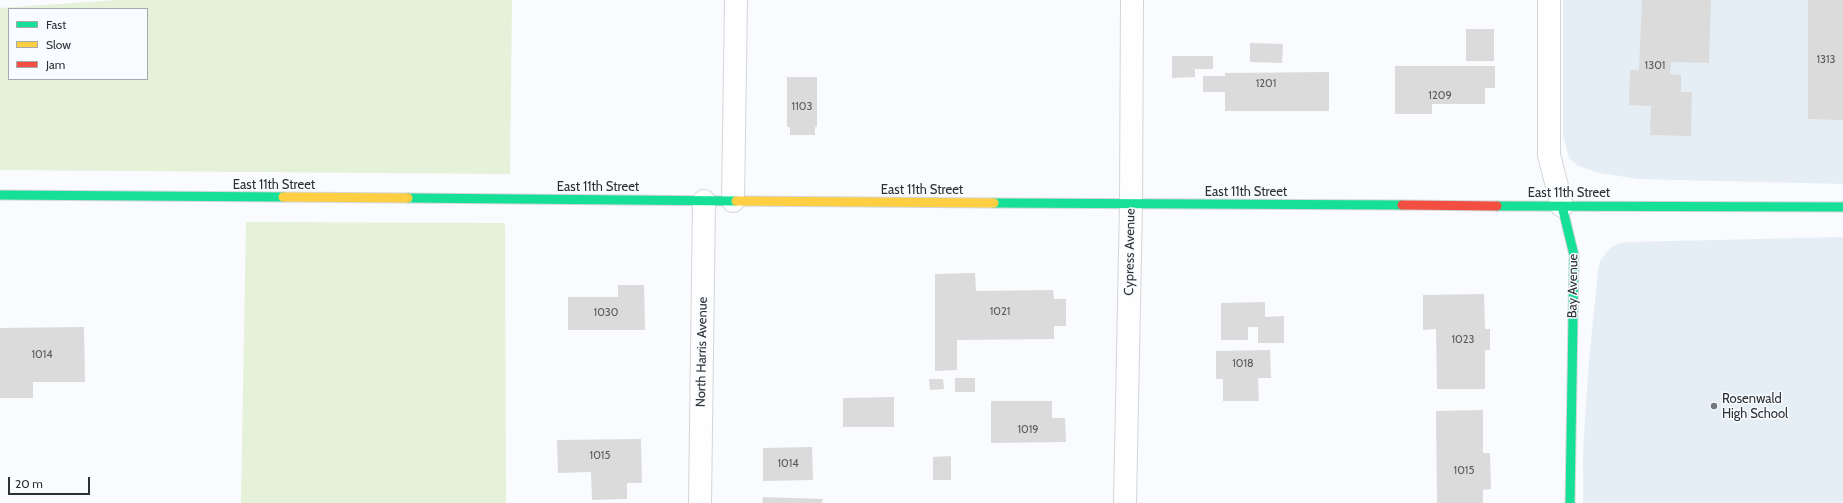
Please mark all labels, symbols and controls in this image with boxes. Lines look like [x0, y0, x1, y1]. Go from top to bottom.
legend [8, 8, 148, 80]
text: Fast [46, 17, 66, 32]
text: Slow [46, 37, 71, 52]
house number: 1313 [1816, 53, 1836, 67]
text: Jam [46, 57, 65, 72]
house number: 1301 [1645, 59, 1665, 73]
house number: 1201 [1256, 77, 1276, 91]
house number: 1209 [1428, 89, 1452, 103]
house number: 1103 [792, 100, 812, 114]
street label: East 11th Street [233, 177, 315, 193]
street label: East 11th Street [557, 179, 639, 195]
street label: East 11th Street [881, 182, 963, 198]
street label: East 11th Street [1205, 184, 1287, 200]
street label: East 11th Street [1528, 185, 1610, 201]
street label: Cypress Avenue [1121, 208, 1139, 296]
street label: Bay Avenue [1565, 254, 1581, 318]
street label: North Harris Avenue [693, 297, 711, 407]
house number: 1021 [990, 305, 1010, 319]
house number: 1030 [594, 306, 618, 320]
house number: 1023 [1452, 333, 1474, 347]
house number: 1014 [31, 348, 53, 362]
house number: 1018 [1232, 357, 1254, 371]
place label: Rosenwald High School [1722, 391, 1788, 422]
marker: Rosenwald High School [1709, 401, 1719, 411]
house number: 1019 [1017, 423, 1039, 437]
house number: 1015 [590, 449, 610, 463]
house number: 1014 [777, 457, 799, 471]
house number: 1015 [1454, 464, 1474, 478]
scale bar [10, 469, 92, 495]
text: 20 m [15, 476, 43, 491]

